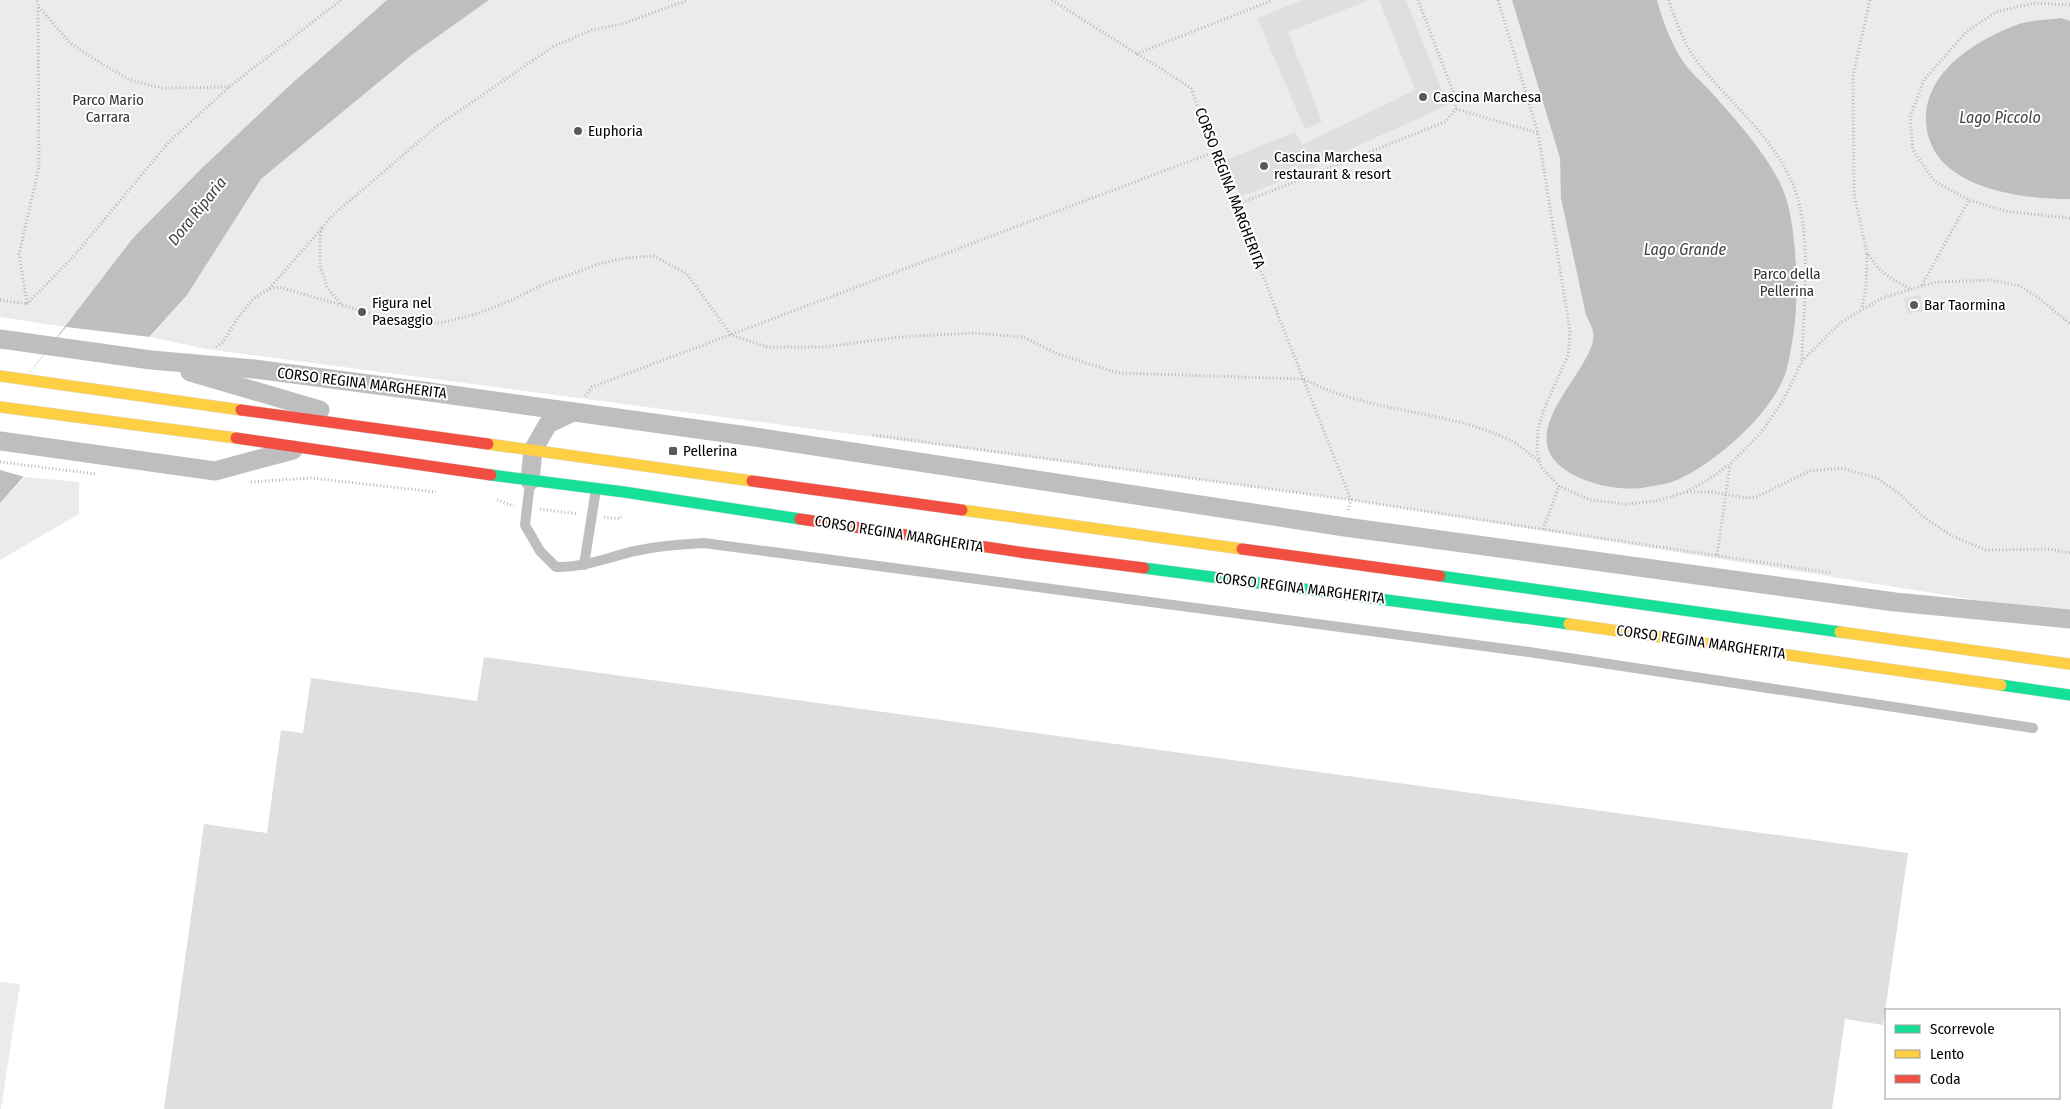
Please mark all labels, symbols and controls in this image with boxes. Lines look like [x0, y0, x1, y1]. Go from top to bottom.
place label: Cascina Marchesa [1433, 88, 1541, 106]
park label: Parco Mario Carrara [72, 91, 144, 126]
marker: Cascina Marchesa [1417, 91, 1429, 103]
street label: CORSO REGINA MARGHERITA [1191, 105, 1269, 271]
water label: Lago Piccolo [1959, 108, 2041, 127]
place label: Euphoria [588, 122, 643, 140]
marker: Euphoria [572, 125, 584, 137]
place label: Cascina Marchesa restaurant & resort [1274, 148, 1391, 183]
marker: Cascina Marchesa restaurant & resort [1258, 160, 1270, 172]
water label: Dora Riparia [164, 173, 230, 249]
water label: Lago Grande [1644, 240, 1727, 259]
park label: Parco della Pellerina [1753, 265, 1821, 300]
place label: Figura nel Paesaggio [372, 294, 433, 329]
place label: Bar Taormina [1924, 296, 2006, 314]
marker: Bar Taormina [1908, 299, 1920, 311]
marker: Figura nel Paesaggio [356, 306, 368, 318]
street label: CORSO REGINA MARGHERITA [276, 364, 448, 402]
place label: Pellerina [683, 442, 737, 460]
marker: Pellerina [667, 445, 679, 457]
street label: CORSO REGINA MARGHERITA [813, 512, 985, 556]
street label: CORSO REGINA MARGHERITA [1214, 569, 1386, 607]
street label: CORSO REGINA MARGHERITA [1615, 621, 1787, 663]
legend [1885, 1009, 2060, 1099]
text: Scorrevole [1930, 1020, 1995, 1038]
text: Lento [1930, 1045, 1964, 1063]
text: Coda [1930, 1070, 1961, 1088]

